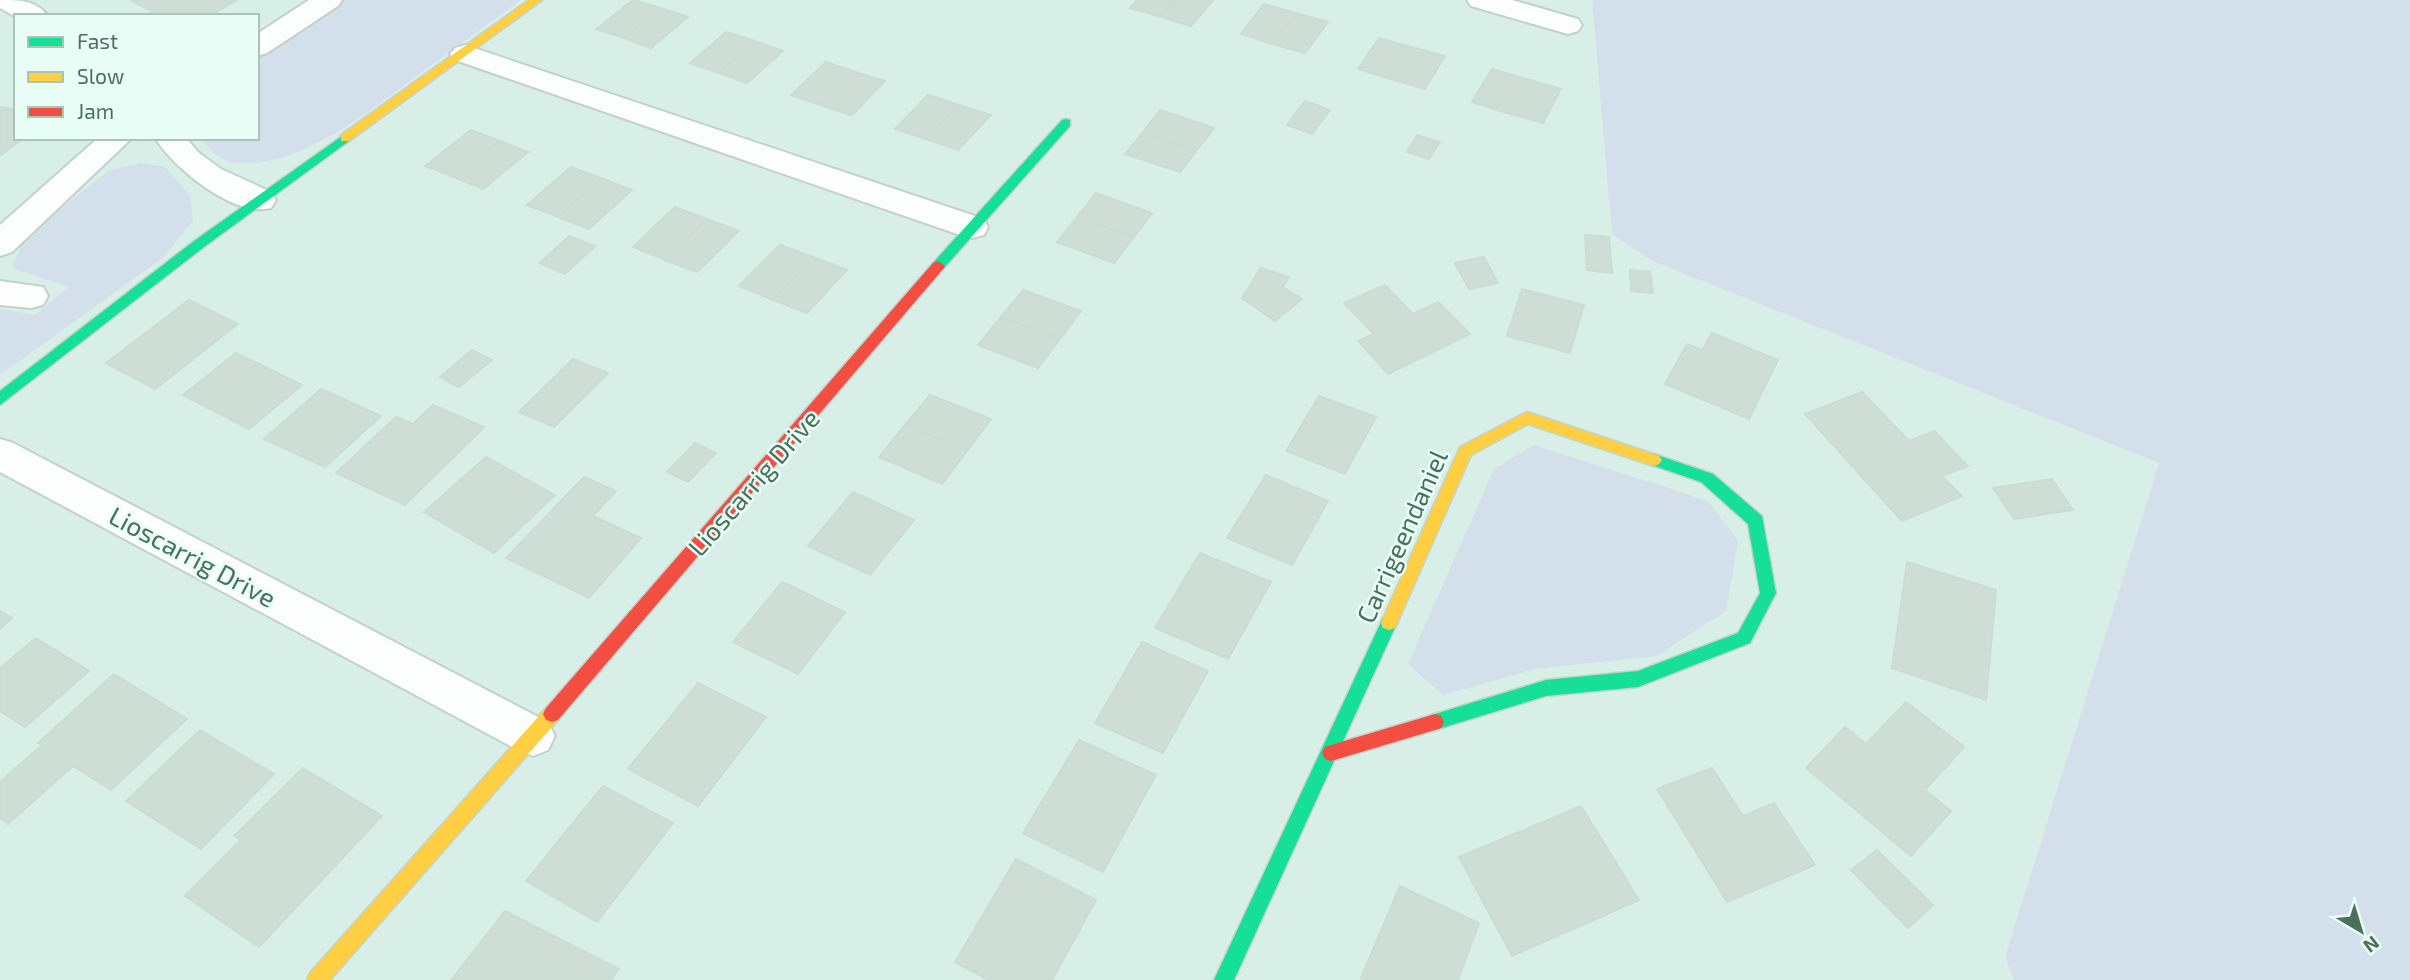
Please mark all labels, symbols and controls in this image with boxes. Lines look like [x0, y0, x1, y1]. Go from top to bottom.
legend [14, 14, 259, 140]
text: Fast [77, 28, 118, 53]
text: Slow [77, 63, 124, 88]
text: Jam [77, 98, 114, 123]
street label: Lioscarrig Drive [681, 402, 825, 562]
street label: Carrigeendaniel [1349, 444, 1453, 627]
street label: Lioscarrig Drive [104, 499, 282, 613]
north arrow [2326, 896, 2396, 966]
text: N [2359, 932, 2384, 958]

